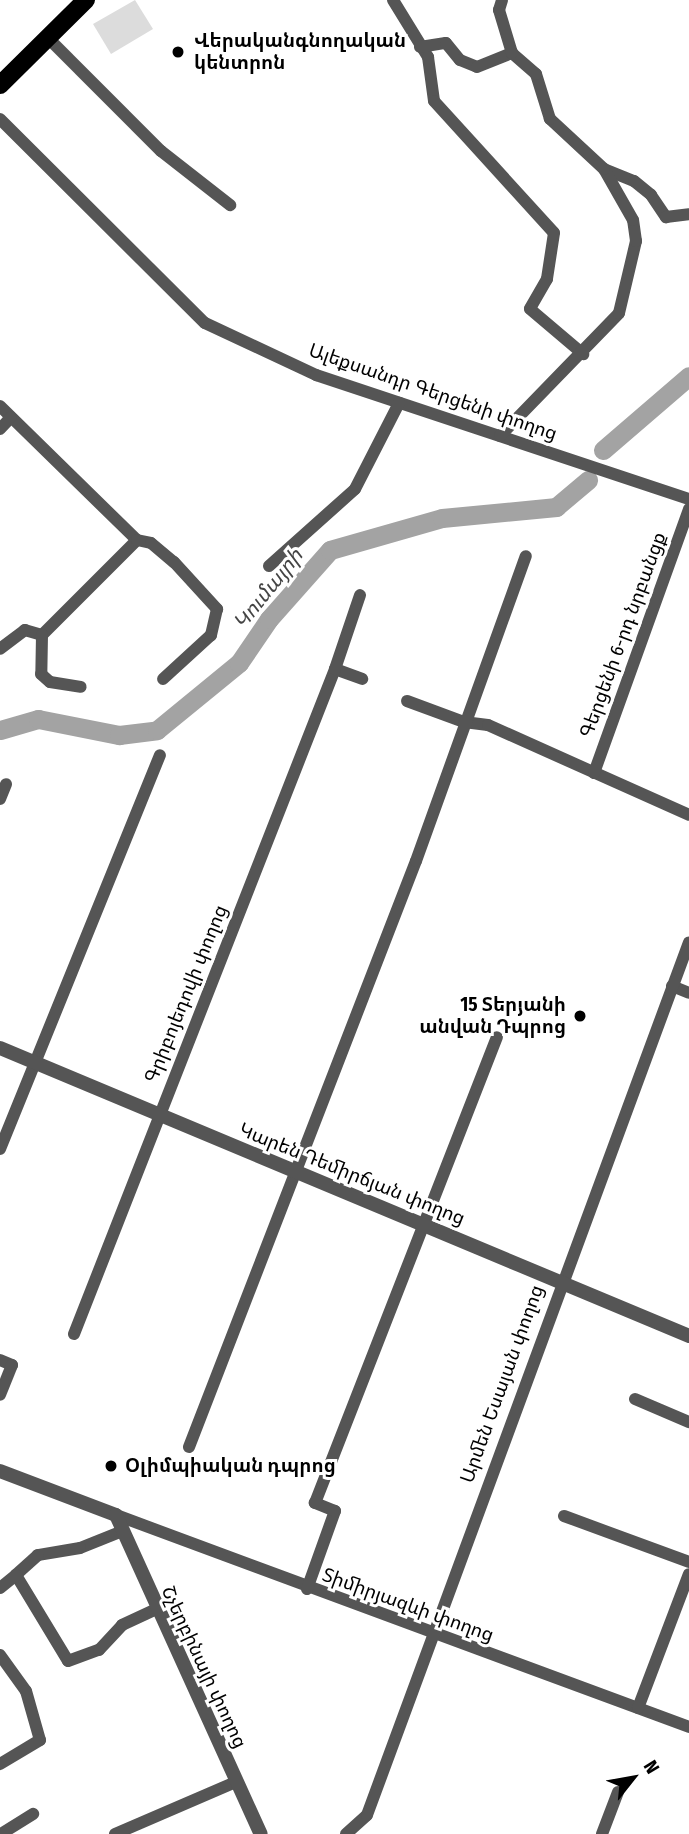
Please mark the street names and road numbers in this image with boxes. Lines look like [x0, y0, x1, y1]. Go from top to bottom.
street label: Ալեքսանդր Գերցենի փողոց [306, 339, 560, 445]
street label: Գերցենի 6-րդ նրբանցք [575, 529, 671, 741]
street label: Գրիբոյեդովի փողոց [140, 902, 232, 1086]
street label: Կարեն Դեմիրճյան փողոց [236, 1118, 468, 1230]
street label: Արմեն Եսայան փողոց [456, 1282, 548, 1486]
street label: Տիմիրյազևի փողոց [319, 1563, 497, 1647]
street label: Շչերբինայի փողոց [156, 1582, 252, 1752]

